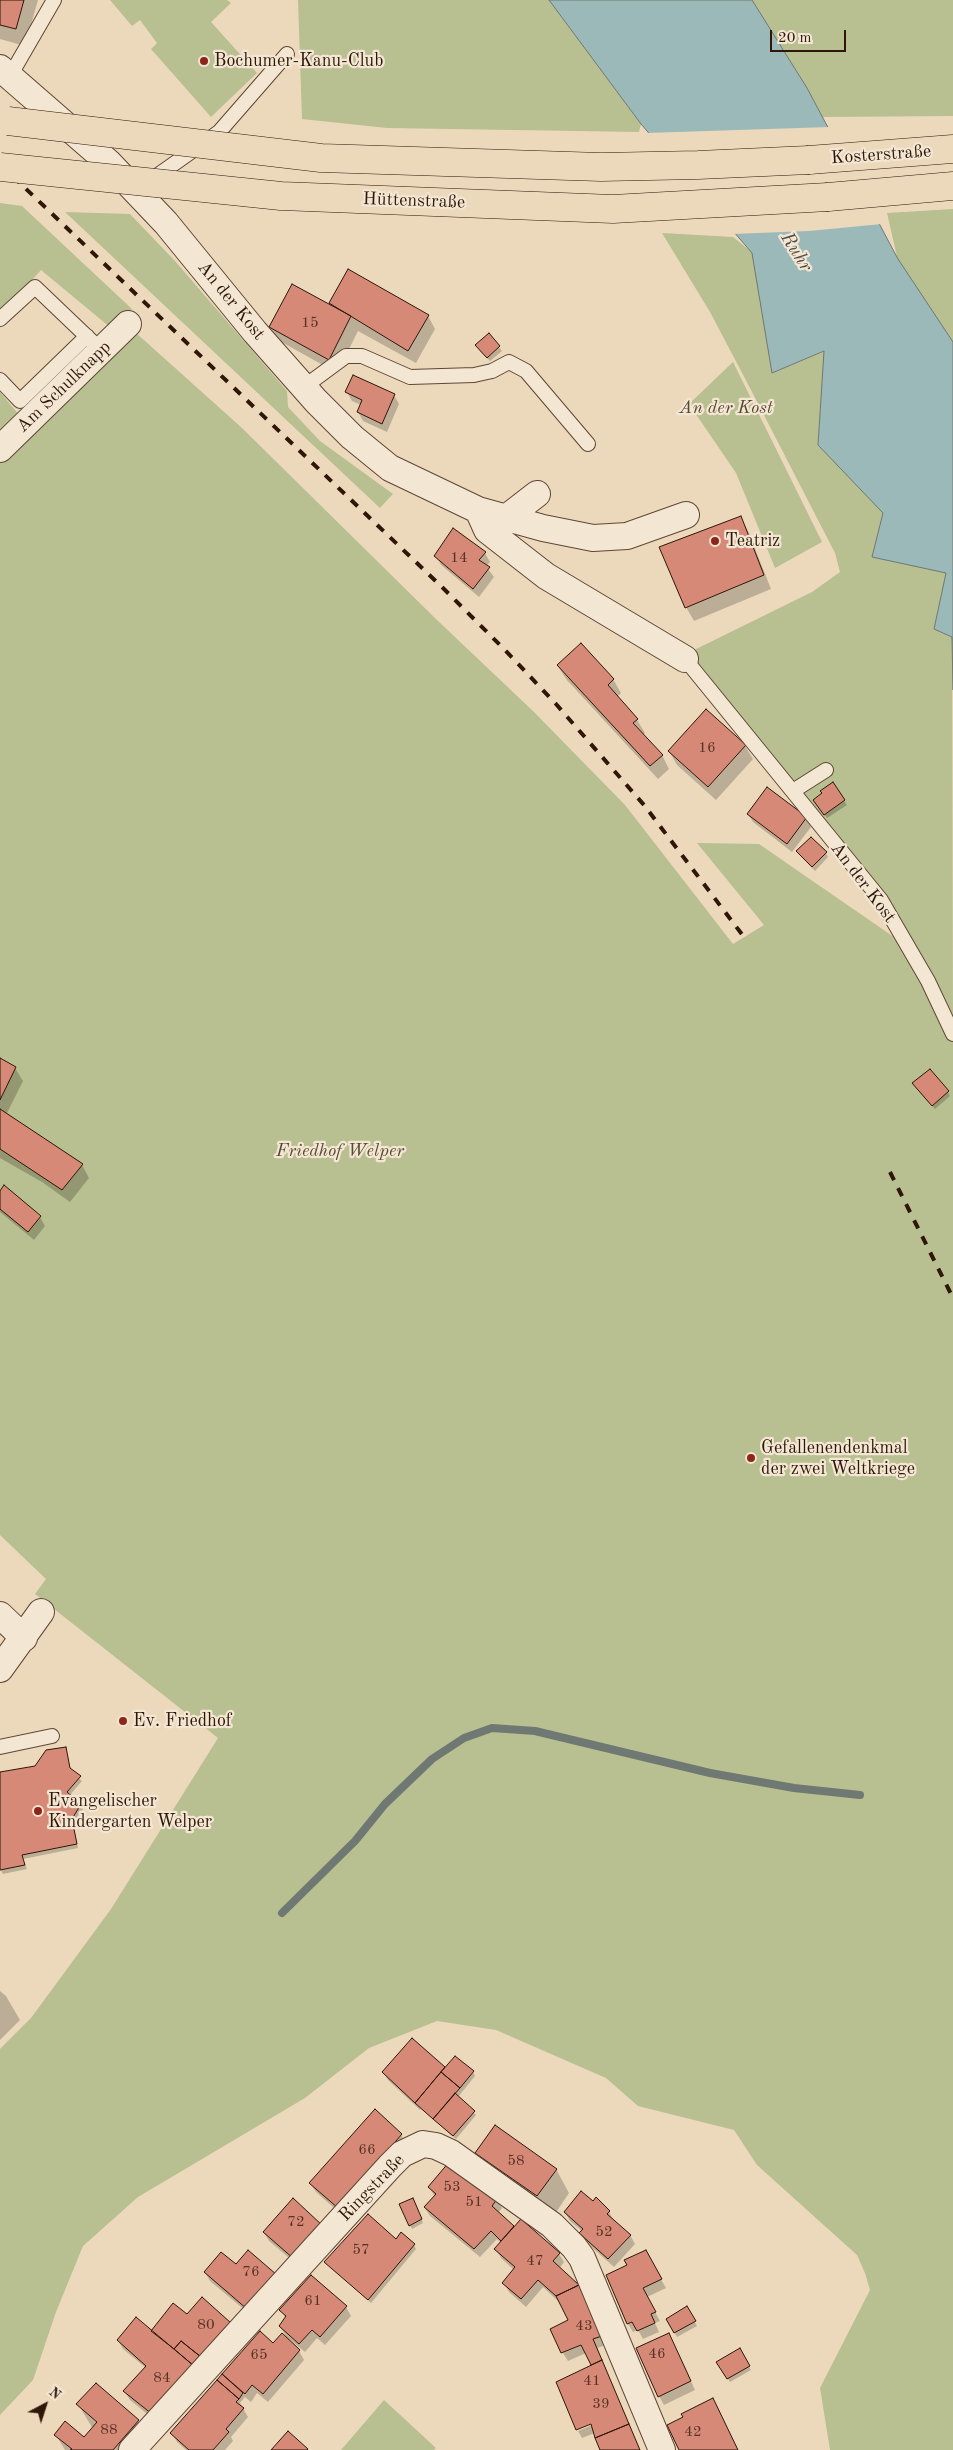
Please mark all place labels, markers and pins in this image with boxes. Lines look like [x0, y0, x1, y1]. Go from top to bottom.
place label: Bochumer-Kanu-Club [214, 50, 383, 72]
marker: Bochumer-Kanu-Club [198, 55, 210, 67]
place label: Teatriz [725, 530, 780, 552]
marker: Teatriz [709, 535, 721, 547]
place label: Gefallenendenkmal der zwei Weltkriege [761, 1437, 915, 1480]
marker: Gefallenendenkmal der zwei Weltkriege [745, 1452, 757, 1464]
place label: Ev. Friedhof [133, 1710, 232, 1732]
marker: Ev. Friedhof [117, 1715, 129, 1727]
place label: Evangelischer Kindergarten Welper [48, 1790, 212, 1832]
marker: Evangelischer Kindergarten Welper [32, 1805, 44, 1817]

